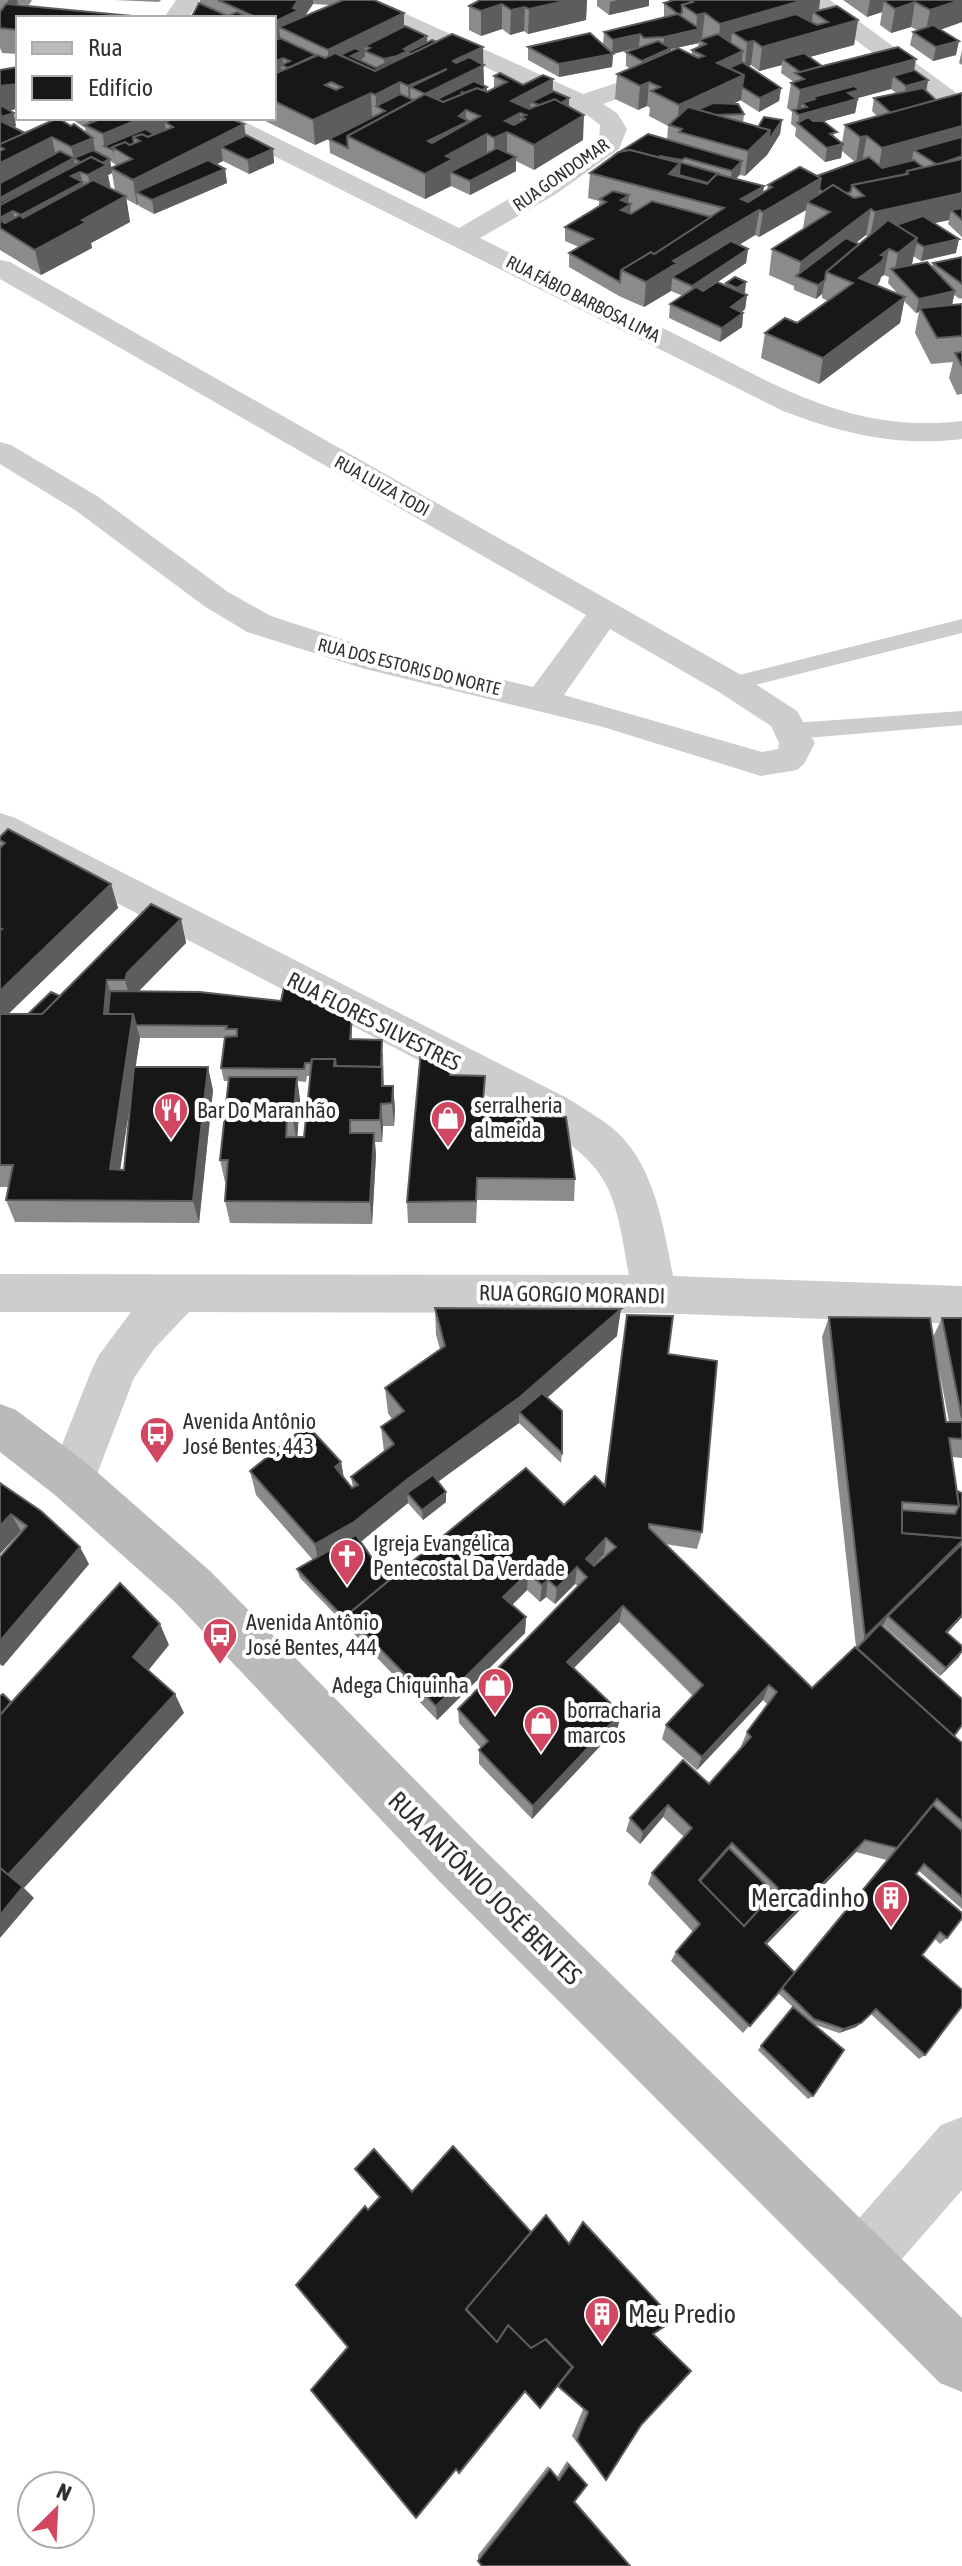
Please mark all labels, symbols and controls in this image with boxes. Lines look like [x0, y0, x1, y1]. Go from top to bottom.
legend [16, 16, 276, 120]
text: Rua [88, 34, 123, 61]
text: Edifício [88, 74, 153, 101]
street label: RUA GONDOMAR [509, 134, 613, 215]
street label: RUA FÁBIO BARBOSA LIMA [503, 251, 664, 346]
street label: RUA LUIZA TODI [331, 451, 433, 520]
street label: RUA DOS ESTORIS DO NORTE [316, 634, 503, 699]
street label: RUA FLORES SILVESTRES [283, 966, 465, 1076]
restaurant icon: Bar Do Maranhão [152, 1091, 190, 1141]
place label: serralheria almeida [474, 1092, 563, 1143]
place label: Bar Do Maranhão [197, 1097, 336, 1123]
shop icon: serralheria almeida [429, 1099, 467, 1149]
street label: RUA GORGIO MORANDI [479, 1279, 665, 1309]
place label: Avenida Antônio José Bentes, 443 [183, 1408, 316, 1459]
bus stop icon: Avenida Antônio José Bentes, 443 [138, 1415, 176, 1465]
place label: Igreja Evangélica Pentecostal Da Verdade [373, 1530, 565, 1581]
church icon: Igreja Evangélica Pentecostal Da Verdade [328, 1537, 366, 1587]
place label: Avenida Antônio José Bentes, 444 [246, 1609, 379, 1660]
bus stop icon: Avenida Antônio José Bentes, 444 [201, 1616, 239, 1666]
shop icon: Adega Chiquinha [476, 1666, 514, 1716]
place label: Adega Chiquinha [332, 1672, 469, 1698]
place label: borracharia marcos [567, 1697, 661, 1748]
shop icon: borracharia marcos [522, 1704, 560, 1754]
street label: RUA ANTÔNIO JOSÉ BENTES [382, 1785, 588, 1991]
building icon: Mercadinho [872, 1879, 910, 1929]
place label: Mercadinho [751, 1883, 865, 1913]
building icon: Meu Predio [583, 2295, 621, 2345]
place label: Meu Predio [628, 2299, 736, 2329]
north arrow [16, 2470, 96, 2550]
text: N [53, 2477, 75, 2506]

